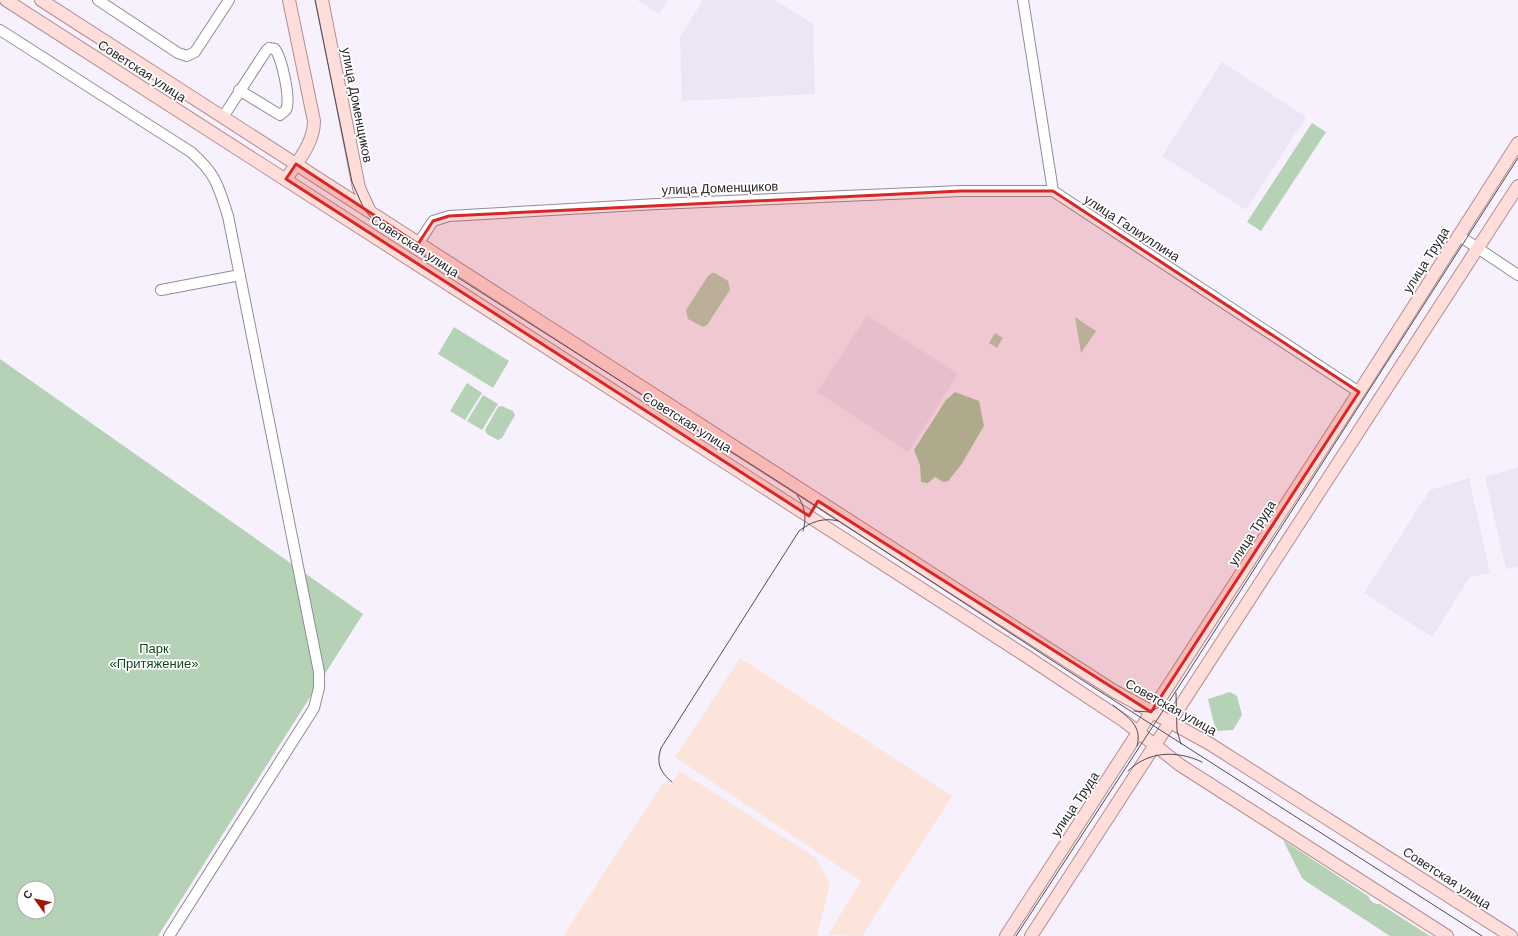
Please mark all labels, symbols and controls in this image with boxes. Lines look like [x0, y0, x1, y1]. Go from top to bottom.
street label: Советская улица [95, 37, 190, 106]
street label: улица Доменщиков [338, 46, 376, 164]
street label: улица Доменщиков [661, 178, 779, 198]
street label: улица Галиуллина [1081, 192, 1183, 265]
street label: Советская улица [368, 212, 463, 281]
street label: улица Труда [1400, 224, 1453, 296]
street label: Советская улица [640, 389, 735, 456]
street label: улица Труда [1225, 497, 1279, 568]
park label: Парк «Притяжение» [110, 641, 198, 671]
street label: Советская улица [1123, 676, 1220, 739]
street label: улица Труда [1048, 768, 1102, 839]
street label: Советская улица [1400, 844, 1495, 913]
north arrow [16, 880, 56, 920]
text: С [20, 888, 35, 901]

